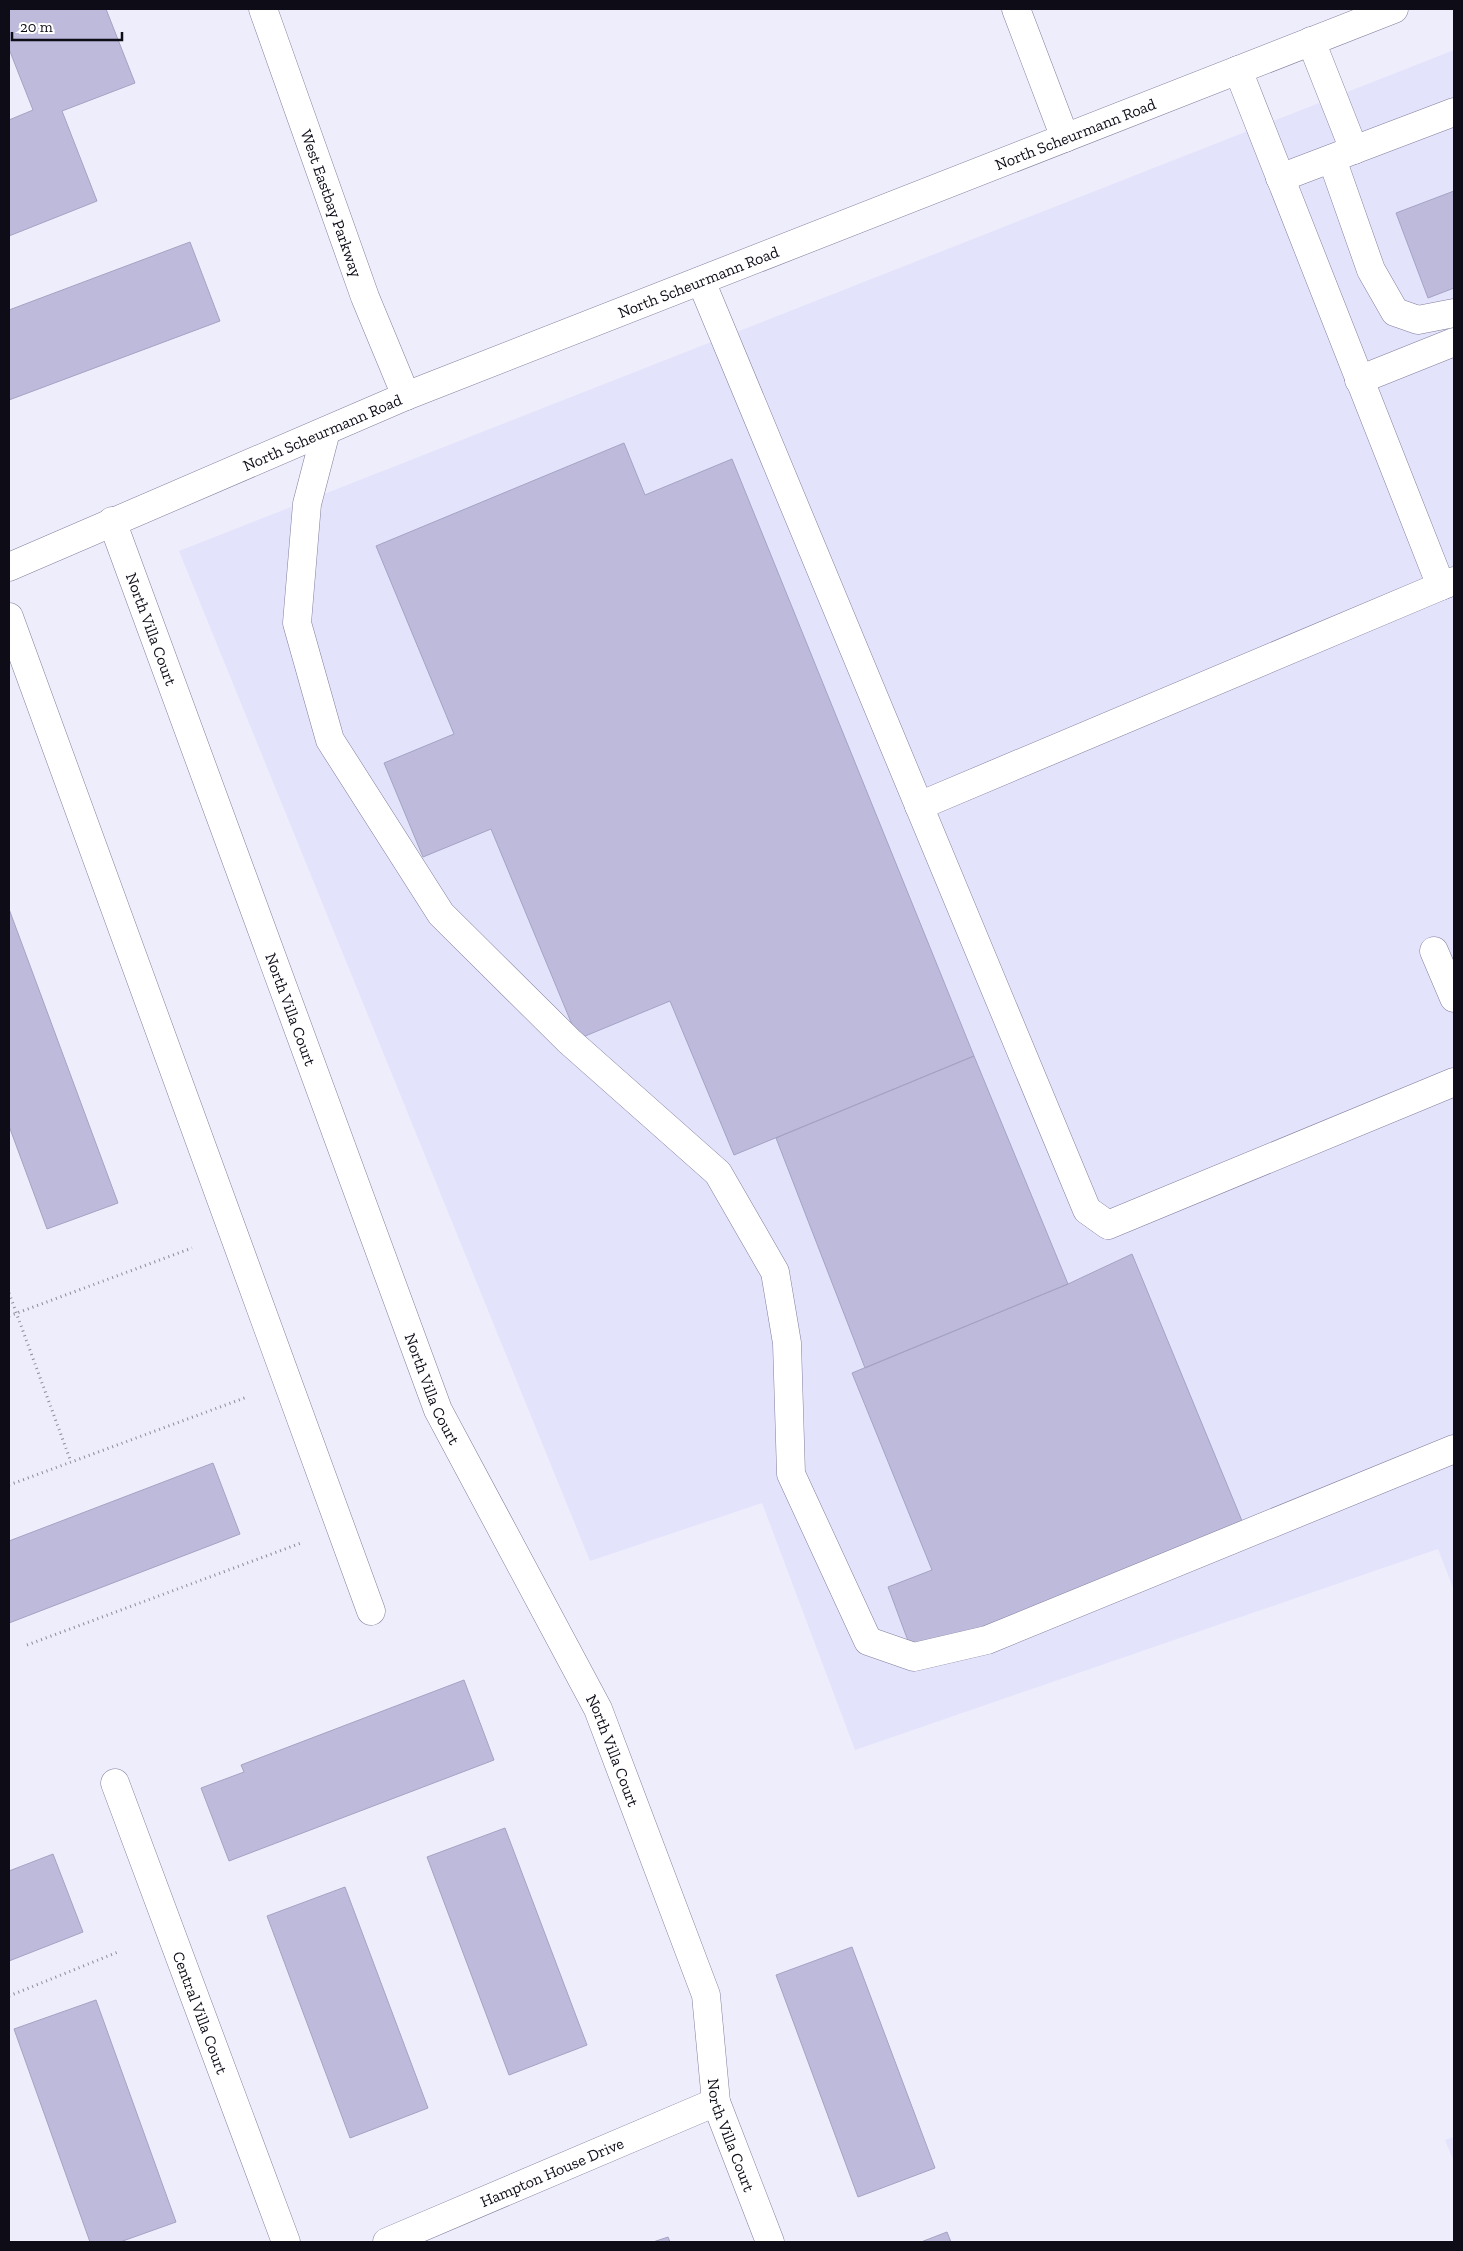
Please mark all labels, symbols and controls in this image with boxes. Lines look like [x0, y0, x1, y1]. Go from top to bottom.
scale bar [12, 10, 122, 42]
text: 20 m [20, 18, 53, 36]
street label: North Scheurmann Road [992, 94, 1159, 174]
street label: West Eastbay Parkway [296, 127, 366, 281]
street label: North Scheurmann Road [615, 242, 782, 322]
street label: North Scheurmann Road [240, 390, 405, 475]
street label: North Villa Court [122, 570, 181, 688]
street label: North Villa Court [261, 950, 320, 1069]
street label: North Villa Court [401, 1331, 464, 1448]
street label: North Villa Court [582, 1691, 643, 1809]
street label: Central Villa Court [169, 1949, 232, 2077]
street label: North Villa Court [704, 2078, 759, 2195]
street label: Hampton House Drive [477, 2133, 627, 2211]

